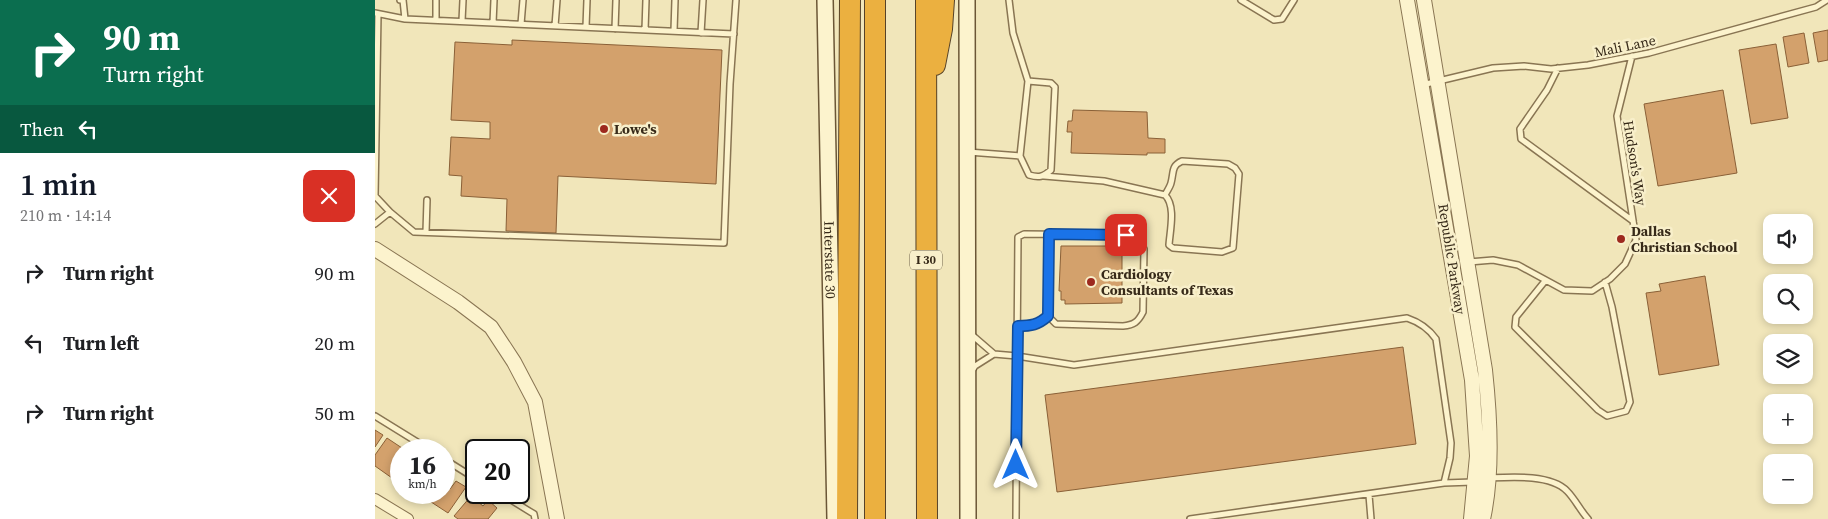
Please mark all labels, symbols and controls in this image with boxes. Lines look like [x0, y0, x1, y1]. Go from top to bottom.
text: 90 m [103, 14, 180, 62]
icon: right [20, 20, 85, 85]
street label: Mali Lane [1593, 30, 1657, 62]
text: Turn right [103, 59, 204, 89]
icon: left [74, 115, 102, 143]
text: Then [20, 116, 64, 142]
place label: Lowe's [614, 119, 657, 139]
street label: Hudson's Way [1618, 119, 1652, 208]
marker: Lowe's [598, 123, 610, 135]
text: 1 min [20, 164, 97, 205]
button: close [303, 170, 355, 222]
street label: Republic Parkway [1433, 202, 1471, 317]
text: 210 m · 14:14 [20, 204, 111, 226]
pin [1105, 214, 1147, 256]
map controls [1763, 214, 1813, 504]
button: sound [1763, 214, 1813, 264]
street label: Interstate 30 [819, 221, 841, 299]
icon: arrive [1112, 221, 1140, 249]
place label: Dallas Christian School [1631, 221, 1738, 257]
marker: Dallas Christian School [1615, 233, 1627, 245]
road number: I 30 [910, 250, 942, 270]
icon: right [20, 259, 48, 287]
text: Turn right [63, 260, 154, 286]
text: 90 m [314, 260, 355, 286]
place label: Cardiology Consultants of Texas [1101, 264, 1234, 300]
button: search [1763, 274, 1813, 324]
marker: Cardiology Consultants of Texas [1085, 276, 1097, 288]
icon: left [20, 329, 48, 357]
text: Turn left [63, 330, 139, 356]
text: 20 m [314, 330, 355, 356]
button: layers [1763, 334, 1813, 384]
button: + [1763, 394, 1813, 444]
icon: right [20, 399, 48, 427]
text: Turn right [63, 400, 154, 426]
text: 50 m [314, 400, 355, 426]
position arrow [989, 438, 1041, 490]
speed limit sign: 20 [465, 439, 530, 504]
text: 16 [409, 448, 436, 482]
button: − [1763, 454, 1813, 504]
text: km/h [408, 476, 437, 492]

